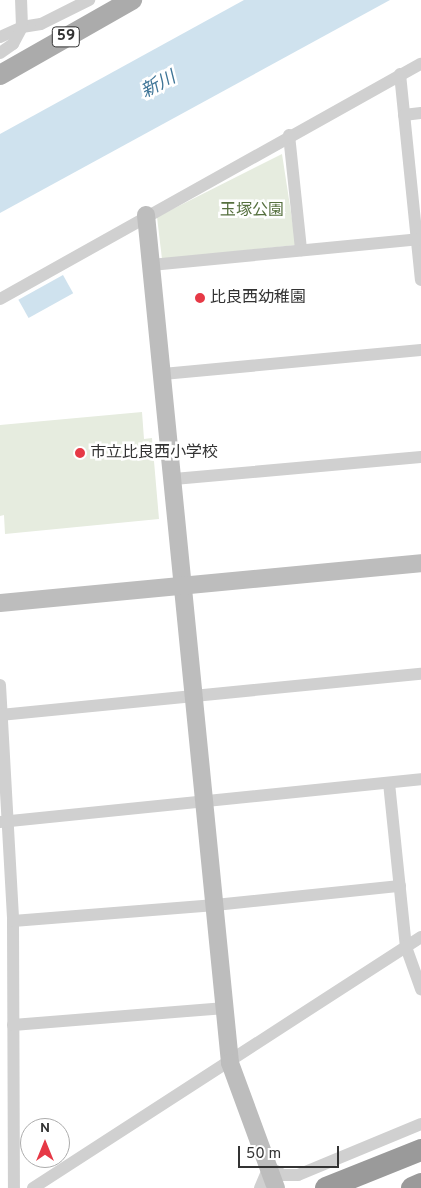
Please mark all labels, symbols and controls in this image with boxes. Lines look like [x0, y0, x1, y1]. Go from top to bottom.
road number: 59 [51, 24, 81, 50]
water label: 新川 [138, 68, 180, 104]
park label: 玉塚公園 [220, 201, 284, 221]
place label: 比良西幼稚園 [210, 288, 306, 308]
marker: 比良西幼稚園 [194, 292, 206, 304]
place label: 市立比良西小学校 [90, 443, 218, 463]
marker: 市立比良西小学校 [74, 447, 86, 459]
north arrow [20, 1118, 70, 1168]
text: N [40, 1120, 50, 1137]
scale bar [241, 1136, 342, 1168]
text: 50 m [246, 1145, 281, 1164]

